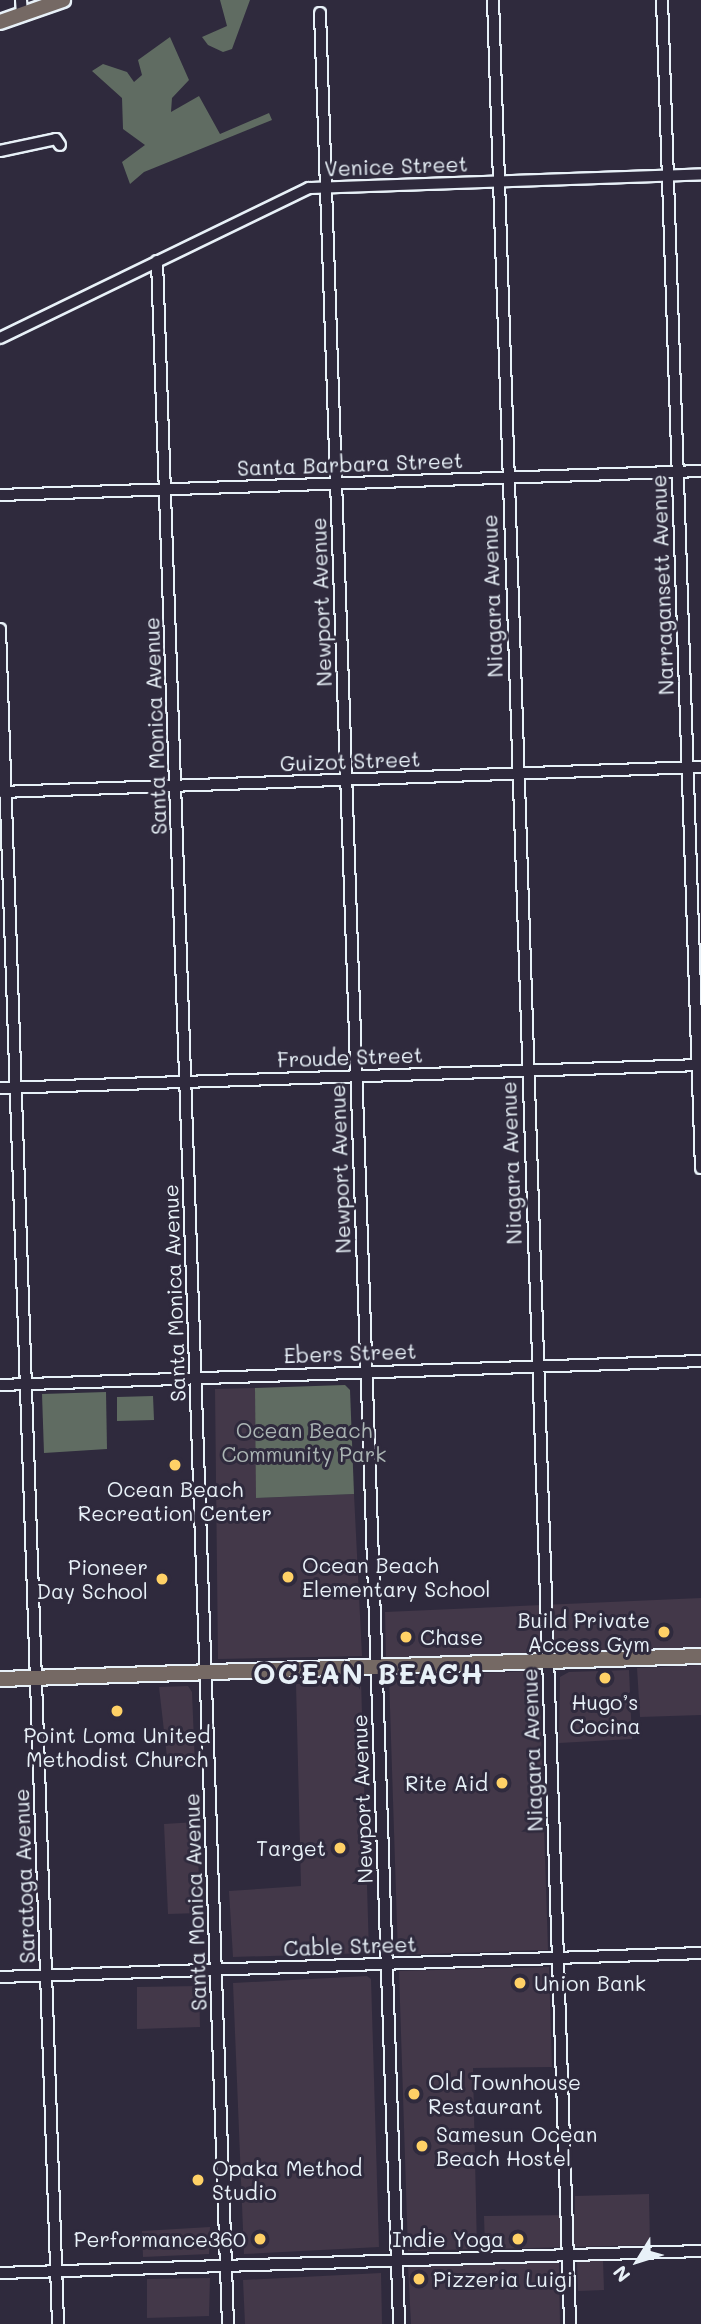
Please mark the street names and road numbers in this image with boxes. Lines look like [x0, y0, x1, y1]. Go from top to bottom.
street label: Venice Street [324, 151, 468, 181]
street label: Santa Barbara Street [237, 447, 463, 481]
street label: Narragansett Avenue [646, 474, 678, 696]
street label: Niagara Avenue [477, 514, 507, 678]
street label: Newport Avenue [305, 517, 337, 687]
street label: Santa Monica Avenue [139, 617, 171, 835]
street label: Guizot Street [279, 746, 421, 776]
street label: Froude Street [277, 1042, 423, 1072]
street label: Niagara Avenue [496, 1081, 526, 1245]
street label: Newport Avenue [324, 1084, 356, 1254]
street label: Santa Monica Avenue [158, 1184, 190, 1402]
street label: Ebers Street [283, 1338, 417, 1368]
street label: Niagara Avenue [517, 1668, 547, 1832]
street label: Newport Avenue [346, 1714, 378, 1884]
street label: Saratoga Avenue [8, 1788, 40, 1964]
street label: Santa Monica Avenue [179, 1793, 211, 2011]
street label: Cable Street [283, 1931, 417, 1961]

